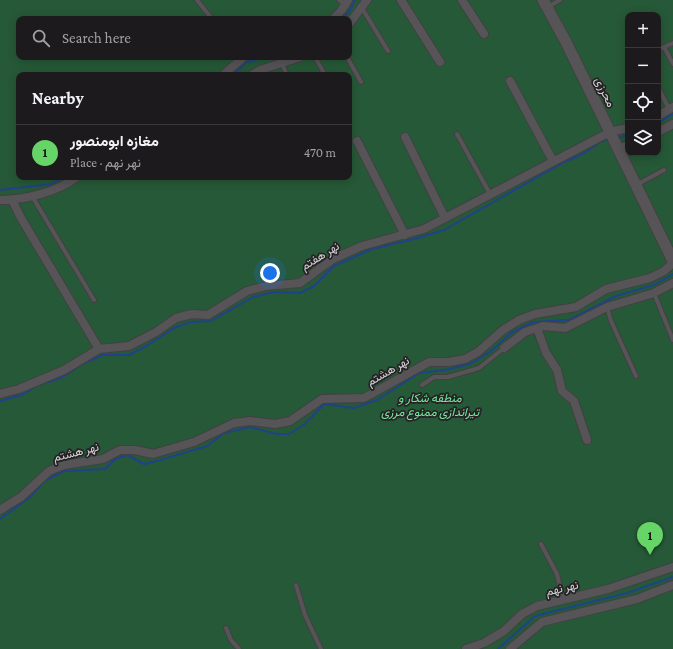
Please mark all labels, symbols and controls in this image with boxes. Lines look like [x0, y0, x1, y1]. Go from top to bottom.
map controls [625, 12, 661, 156]
button: + [625, 12, 661, 48]
search box [16, 16, 352, 60]
icon: search [30, 27, 52, 49]
text: Search here [62, 30, 131, 46]
button: − [625, 48, 661, 84]
street label: محرزی [591, 75, 618, 110]
button: locate [625, 84, 661, 120]
text: Nearby [32, 89, 84, 108]
button: layers [625, 120, 661, 156]
text: مغازه ابومنصور [70, 133, 159, 149]
text: 1 [43, 145, 47, 160]
text: 470 m [304, 145, 336, 160]
text: Place · نهر نهم [70, 155, 141, 170]
street label: نهر هفتم [298, 239, 342, 274]
your location [260, 263, 280, 283]
street label: نهر هشتم [364, 353, 412, 390]
park label: منطقه شکار و تیراندازی ممنوع مرزی [381, 391, 480, 421]
street label: نهر هشتم [52, 440, 101, 465]
pin: 1 [637, 522, 663, 555]
street label: نهر نهم [544, 577, 580, 600]

